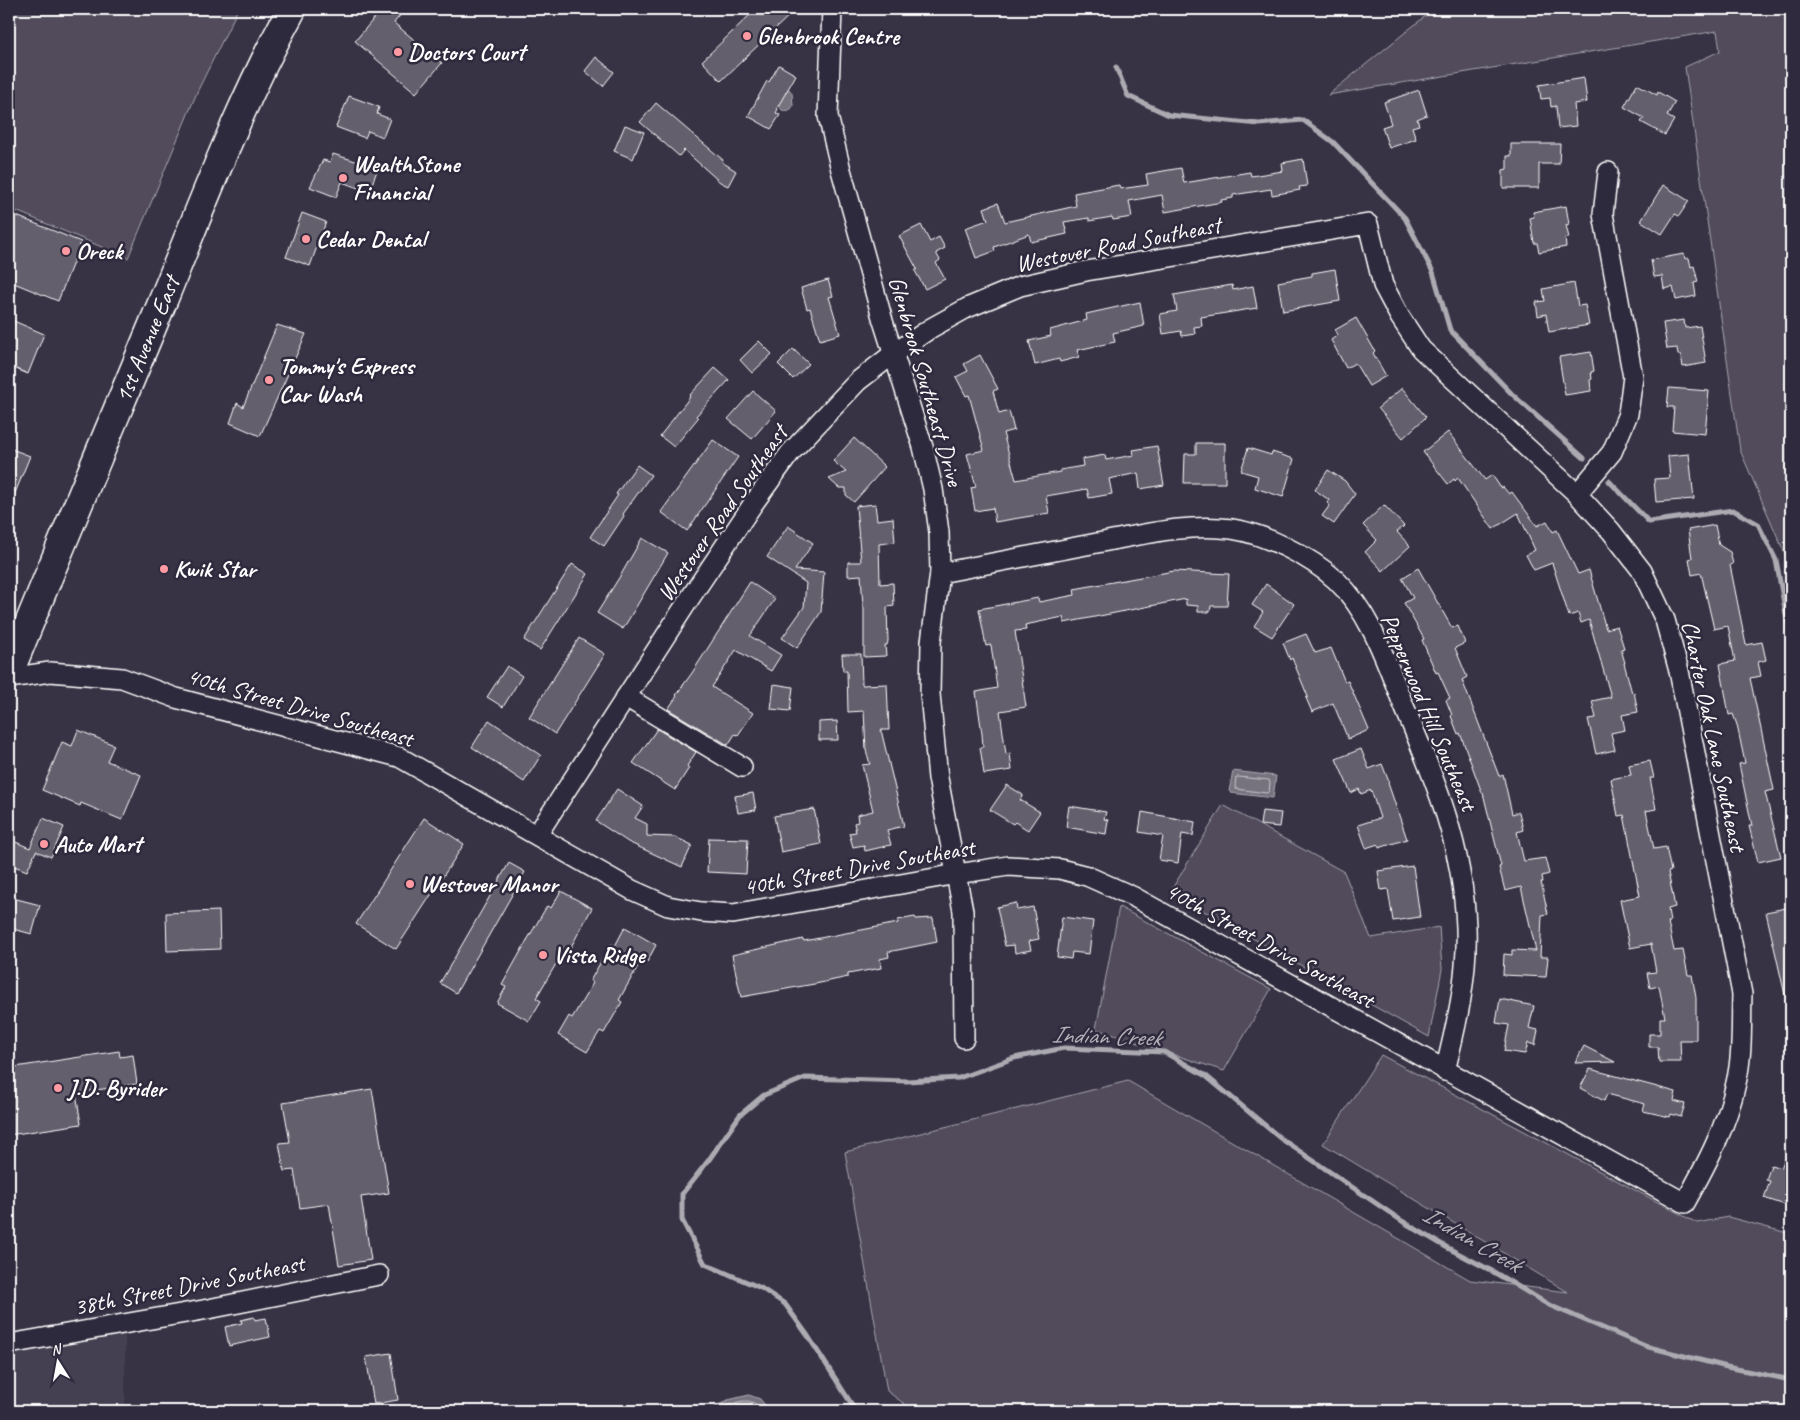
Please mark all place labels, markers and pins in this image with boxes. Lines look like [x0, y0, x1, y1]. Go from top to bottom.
place label: Glenbrook Centre [757, 21, 901, 51]
marker: Glenbrook Centre [741, 30, 753, 42]
place label: Doctors Court [408, 37, 529, 67]
marker: Doctors Court [392, 46, 404, 58]
place label: WealthStone Financial [353, 149, 461, 207]
marker: WealthStone Financial [337, 172, 349, 184]
place label: Cedar Dental [316, 224, 430, 254]
marker: Cedar Dental [300, 233, 312, 245]
place label: Oreck [76, 236, 124, 266]
marker: Oreck [60, 245, 72, 257]
place label: Tommy's Express Car Wash [279, 351, 416, 409]
marker: Tommy's Express Car Wash [263, 374, 275, 386]
place label: Kwik Star [174, 554, 258, 584]
marker: Kwik Star [158, 563, 170, 575]
place label: Auto Mart [54, 829, 146, 859]
marker: Auto Mart [38, 838, 50, 850]
place label: Westover Manor [420, 869, 560, 899]
marker: Westover Manor [404, 878, 416, 890]
place label: Vista Ridge [553, 940, 646, 970]
marker: Vista Ridge [537, 949, 549, 961]
place label: J.D. Byrider [66, 1073, 168, 1103]
marker: J.D. Byrider [52, 1082, 64, 1094]

